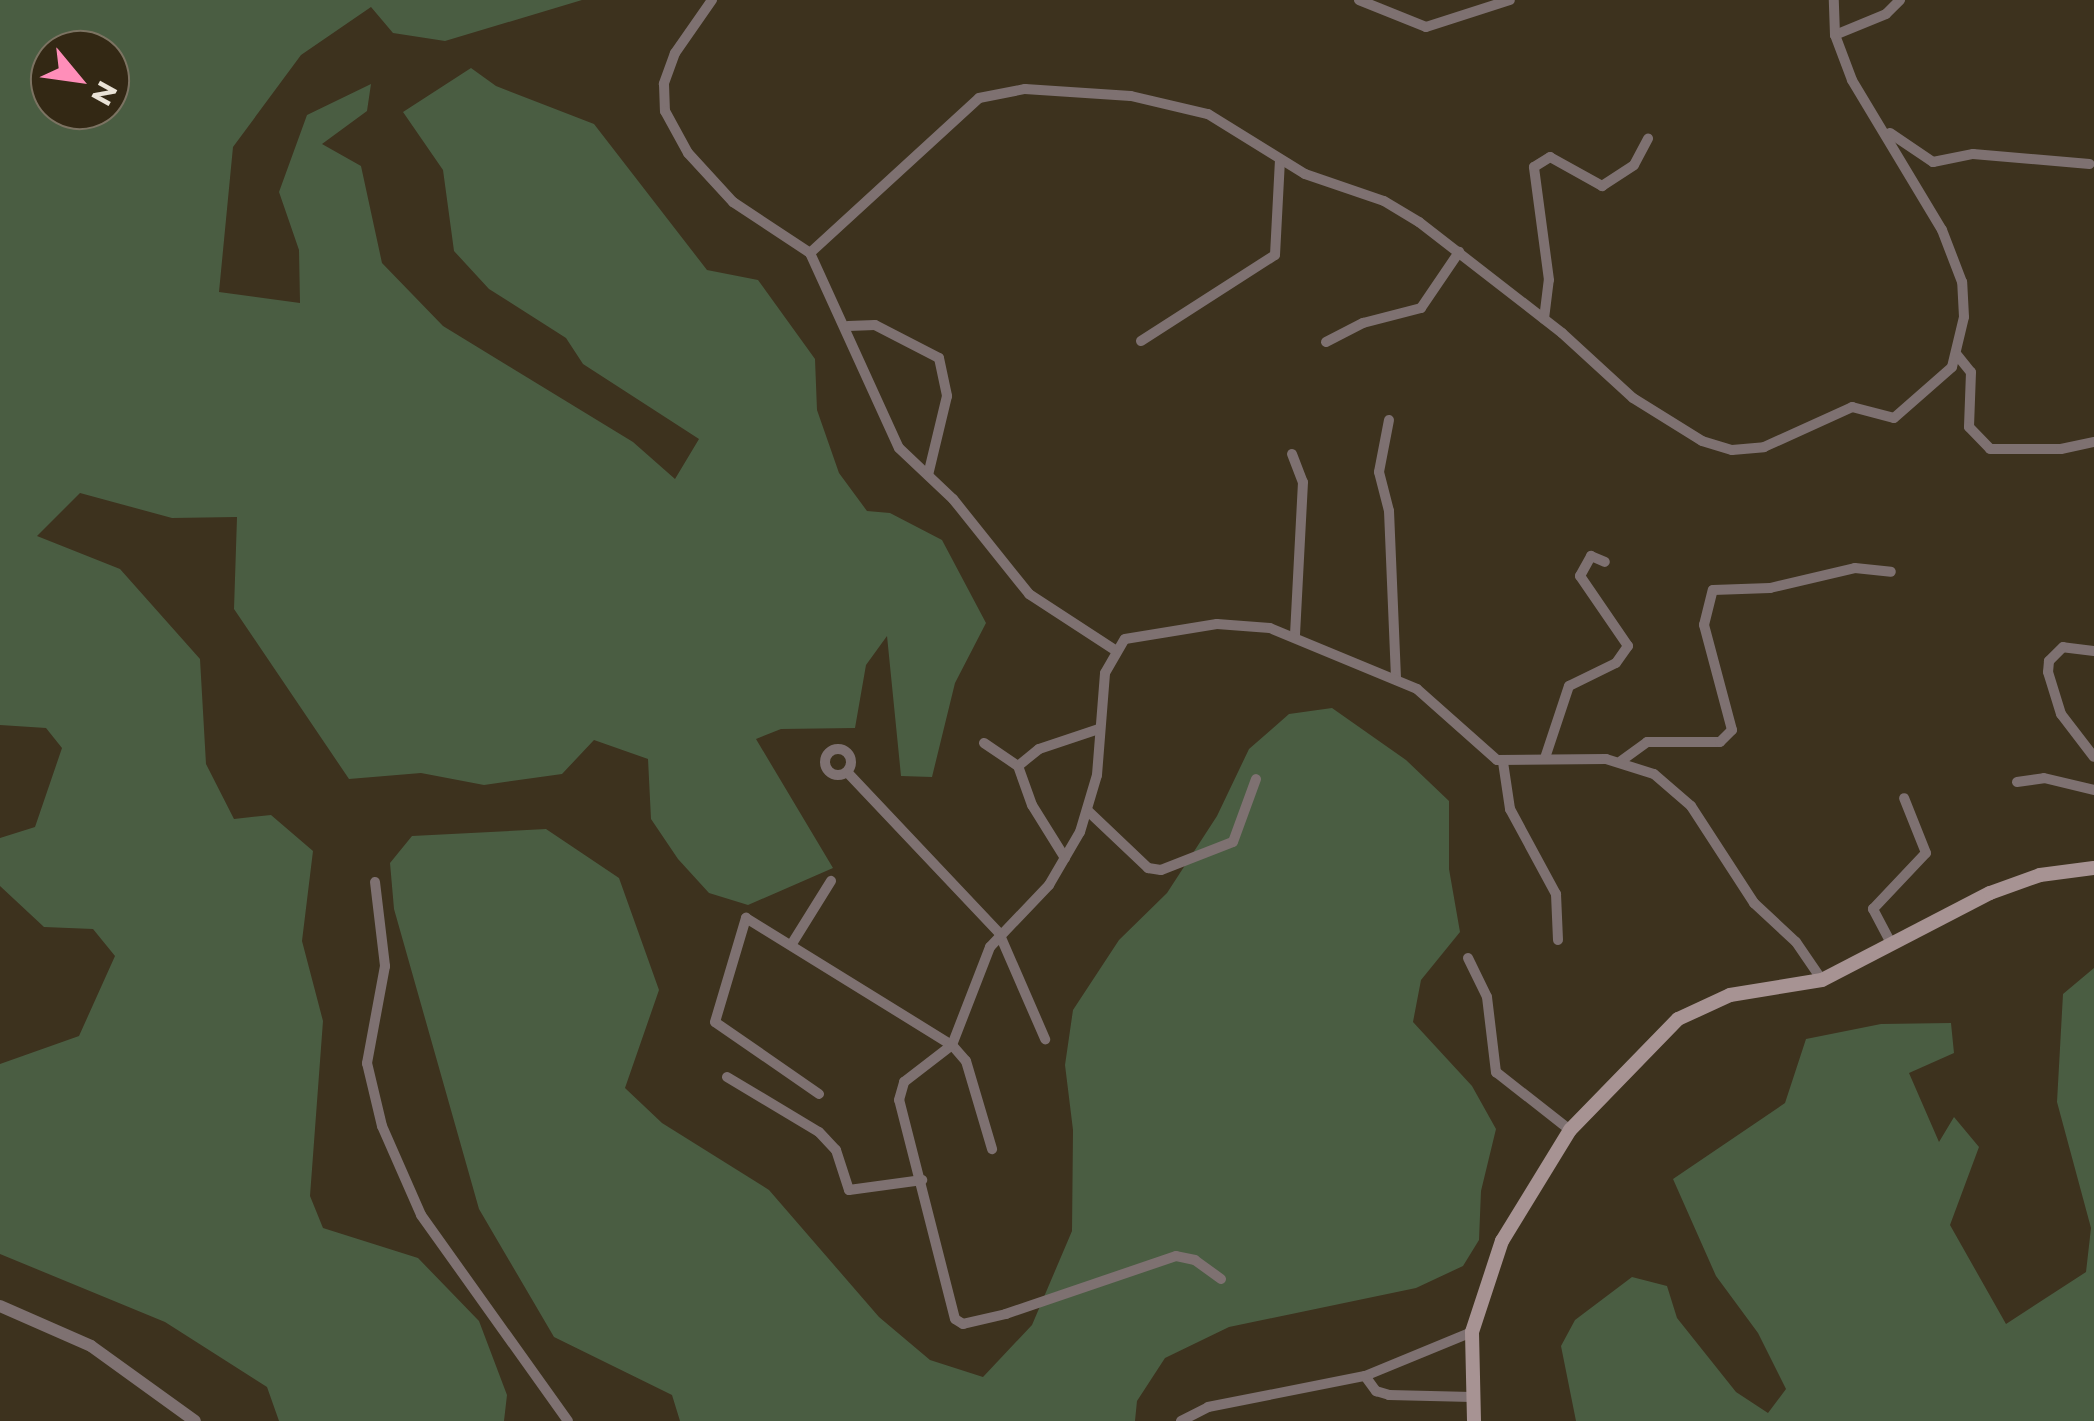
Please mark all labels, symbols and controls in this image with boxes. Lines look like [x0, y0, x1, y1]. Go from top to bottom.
north arrow [30, 30, 130, 130]
text: N [84, 75, 125, 112]

